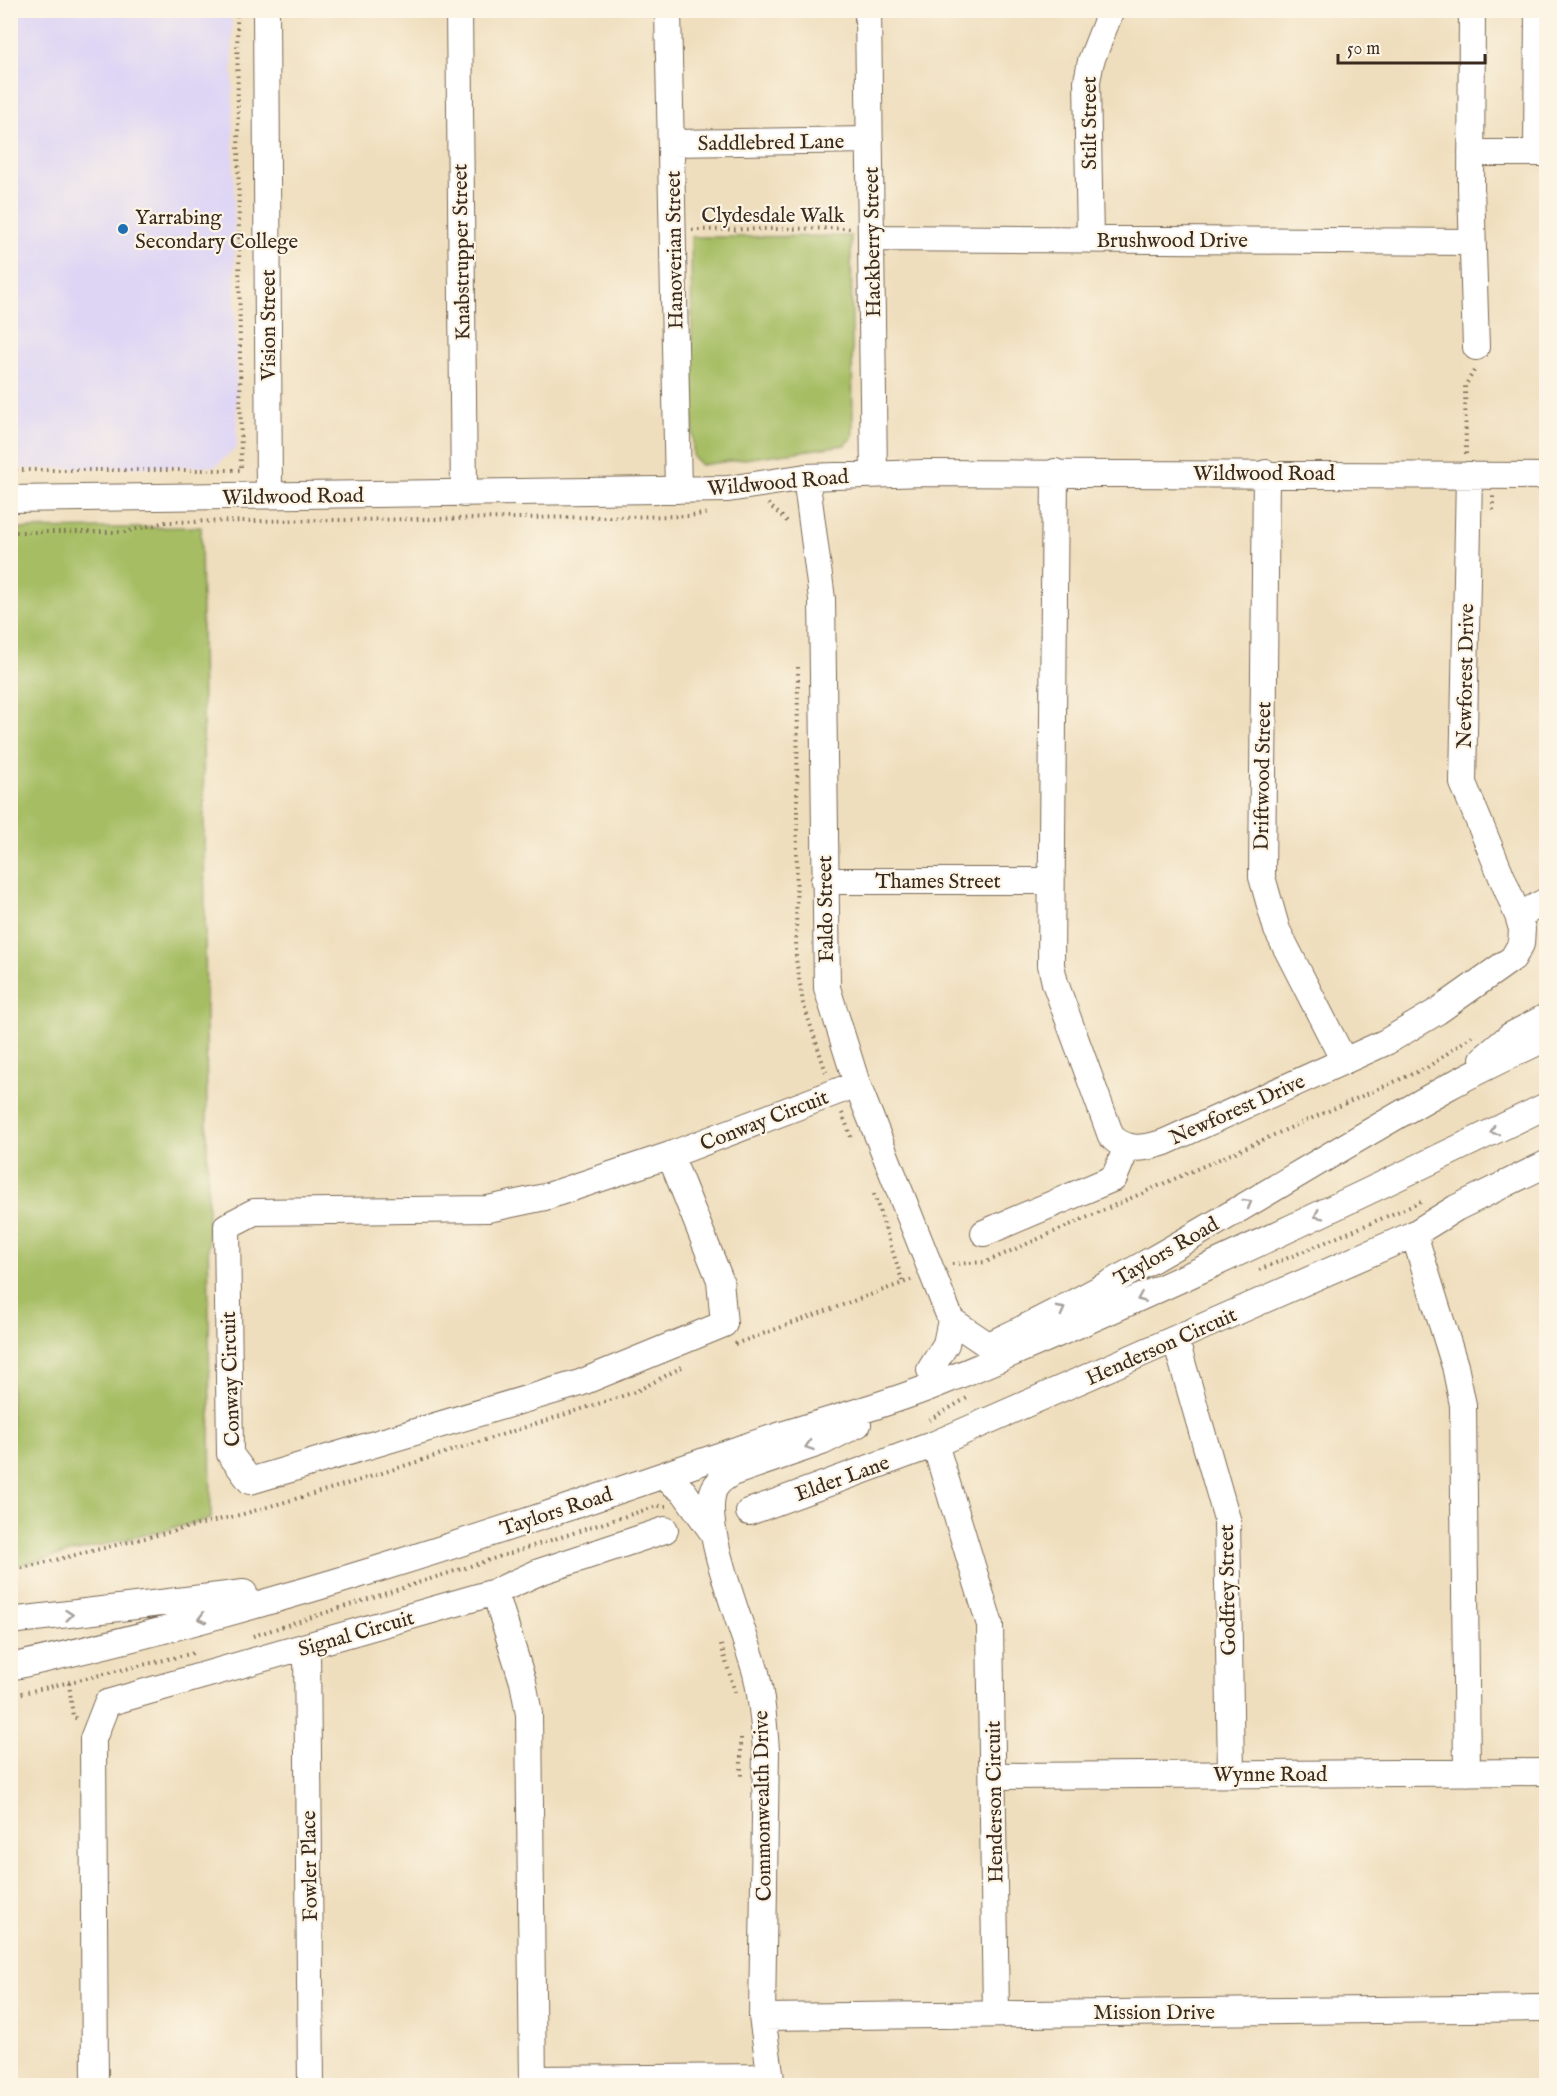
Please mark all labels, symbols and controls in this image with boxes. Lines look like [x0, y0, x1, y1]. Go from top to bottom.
scale bar [1338, 27, 1485, 65]
text: 50 m [1347, 38, 1380, 61]
street label: Stilt Street [1077, 76, 1104, 170]
street label: Saddlebred Lane [697, 129, 845, 158]
street label: Knabstrupper Street [447, 163, 478, 341]
street label: Hackberry Street [859, 166, 888, 318]
street label: Hanoverian Street [661, 170, 690, 330]
street label: Clydesdale Walk [701, 203, 846, 230]
place label: Yarrabing Secondary College [135, 205, 298, 256]
marker: Yarrabing Secondary College [116, 222, 130, 236]
street label: Brushwood Drive [1096, 228, 1248, 255]
street label: Vision Street [256, 269, 283, 382]
street label: Wildwood Road [1193, 461, 1336, 488]
street label: Wildwood Road [706, 464, 851, 503]
street label: Wildwood Road [222, 483, 365, 512]
street label: Newforest Drive [1452, 603, 1481, 749]
street label: Driftwood Street [1249, 701, 1278, 851]
street label: Faldo Street [812, 855, 841, 963]
street label: Thames Street [875, 869, 1001, 896]
street label: Newforest Drive [1166, 1068, 1310, 1152]
street label: Conway Circuit [696, 1084, 833, 1158]
one-way arrow [1489, 1124, 1500, 1135]
one-way arrow [1242, 1199, 1253, 1210]
one-way arrow [1313, 1208, 1324, 1220]
street label: Taylors Road [1109, 1211, 1225, 1293]
one-way arrow [1137, 1291, 1148, 1303]
street label: Henderson Circuit [1082, 1302, 1241, 1393]
one-way arrow [1055, 1306, 1065, 1317]
street label: Conway Circuit [216, 1311, 247, 1447]
one-way arrow [804, 1439, 814, 1452]
street label: Elder Lane [792, 1450, 894, 1509]
street label: Taylors Road [497, 1481, 617, 1543]
street label: Godfrey Street [1214, 1524, 1243, 1656]
street label: Signal Circuit [295, 1605, 417, 1664]
one-way arrow [64, 1609, 73, 1621]
one-way arrow [197, 1611, 208, 1623]
street label: Commonwealth Drive [748, 1710, 779, 1902]
street label: Henderson Circuit [981, 1721, 1010, 1883]
street label: Wynne Road [1213, 1762, 1328, 1789]
street label: Fowler Place [296, 1810, 325, 1922]
street label: Mission Drive [1093, 2000, 1215, 2027]

